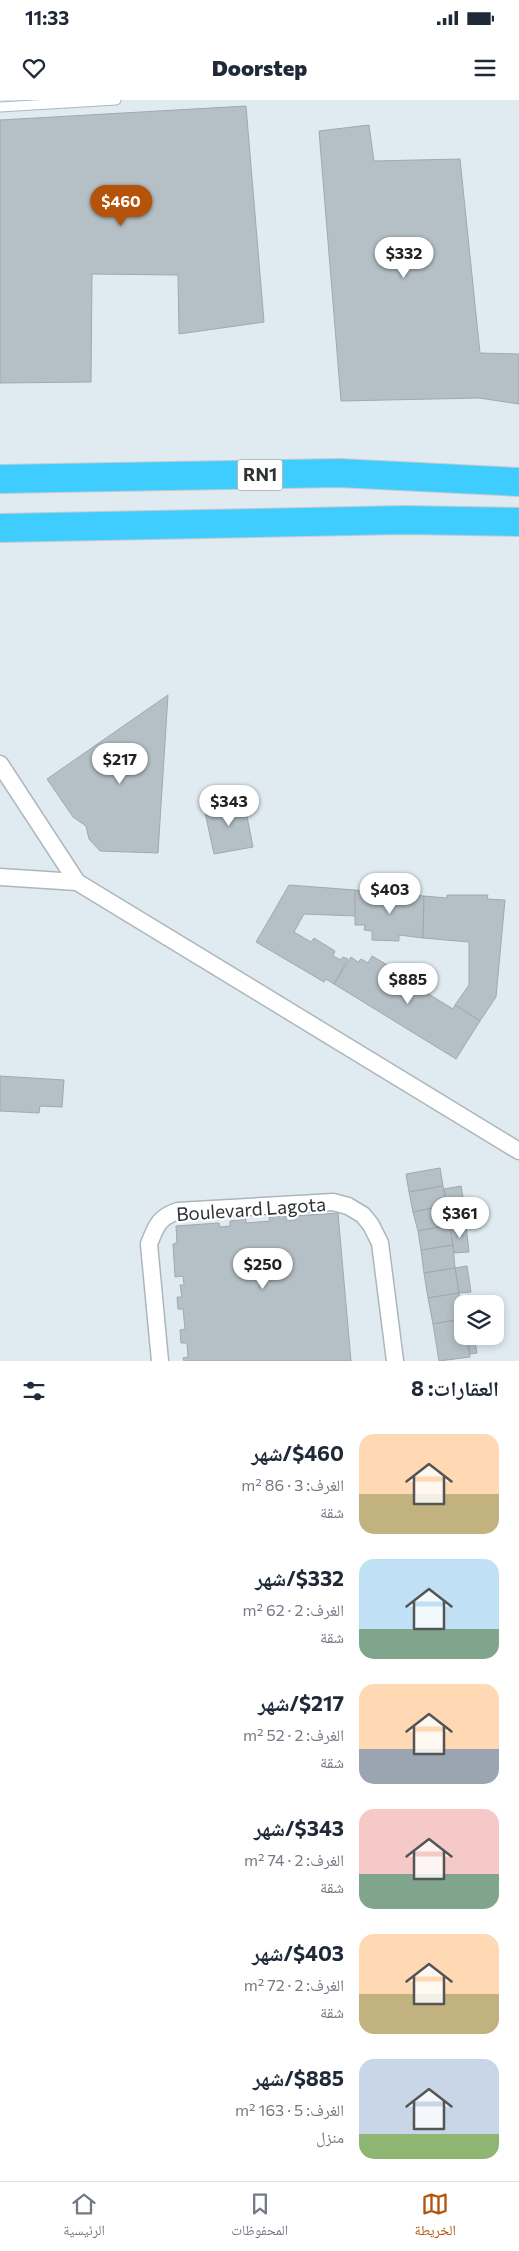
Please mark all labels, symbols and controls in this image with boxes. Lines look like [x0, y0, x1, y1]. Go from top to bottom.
text: 11:33 [25, 6, 69, 29]
icon: heart [20, 54, 48, 82]
text: Doorstep [212, 54, 307, 81]
icon: menu [471, 54, 499, 82]
pin: $460 [91, 184, 151, 227]
text: $460 [101, 191, 141, 210]
pin: $332 [374, 236, 434, 279]
text: $332 [386, 243, 422, 262]
road number: RN1 [238, 460, 282, 490]
pin: $217 [90, 742, 150, 785]
text: $217 [103, 749, 137, 768]
pin: $343 [199, 784, 259, 827]
text: $343 [210, 791, 248, 810]
pin: $403 [360, 872, 420, 915]
text: $403 [371, 879, 409, 898]
pin: $885 [378, 962, 438, 1005]
text: $885 [389, 969, 427, 988]
street label: Boulevard Lagota [175, 1192, 327, 1225]
pin: $361 [430, 1196, 490, 1239]
text: $361 [442, 1203, 478, 1222]
pin: $250 [233, 1248, 293, 1290]
text: $250 [244, 1254, 282, 1273]
map controls [454, 1295, 504, 1345]
button: layers [454, 1295, 504, 1345]
text: العقارات: 8 [411, 1375, 499, 1400]
icon: filters [20, 1377, 48, 1405]
text: $460/شهر [251, 1440, 344, 1465]
icon: home [399, 1454, 459, 1514]
text: الغرف: 3 · 86 m² [241, 1475, 344, 1494]
text: شقة [320, 1502, 344, 1521]
text: $332/شهر [255, 1565, 344, 1590]
icon: home [399, 1579, 459, 1639]
text: الغرف: 2 · 62 m² [242, 1600, 344, 1619]
text: شقة [320, 1627, 344, 1646]
text: $217/شهر [258, 1690, 344, 1715]
icon: home [399, 1704, 459, 1764]
text: الغرف: 2 · 52 m² [243, 1725, 344, 1744]
text: شقة [320, 1752, 344, 1771]
text: $343/شهر [254, 1815, 344, 1840]
icon: home [399, 1829, 459, 1889]
text: الغرف: 2 · 74 m² [244, 1850, 344, 1869]
text: شقة [320, 1877, 344, 1896]
text: $403/شهر [252, 1940, 344, 1965]
icon: home [399, 1954, 459, 2014]
text: الغرف: 2 · 72 m² [244, 1975, 344, 1994]
text: شقة [320, 2002, 344, 2021]
text: $885/شهر [253, 2065, 344, 2090]
icon: home [399, 2079, 459, 2139]
text: الغرف: 5 · 163 m² [235, 2100, 344, 2119]
text: منزل [316, 2127, 344, 2146]
tab: الرئيسية [63, 2190, 105, 2244]
tab: المحفوظات [231, 2190, 288, 2244]
tab: الخريطة [415, 2190, 456, 2244]

